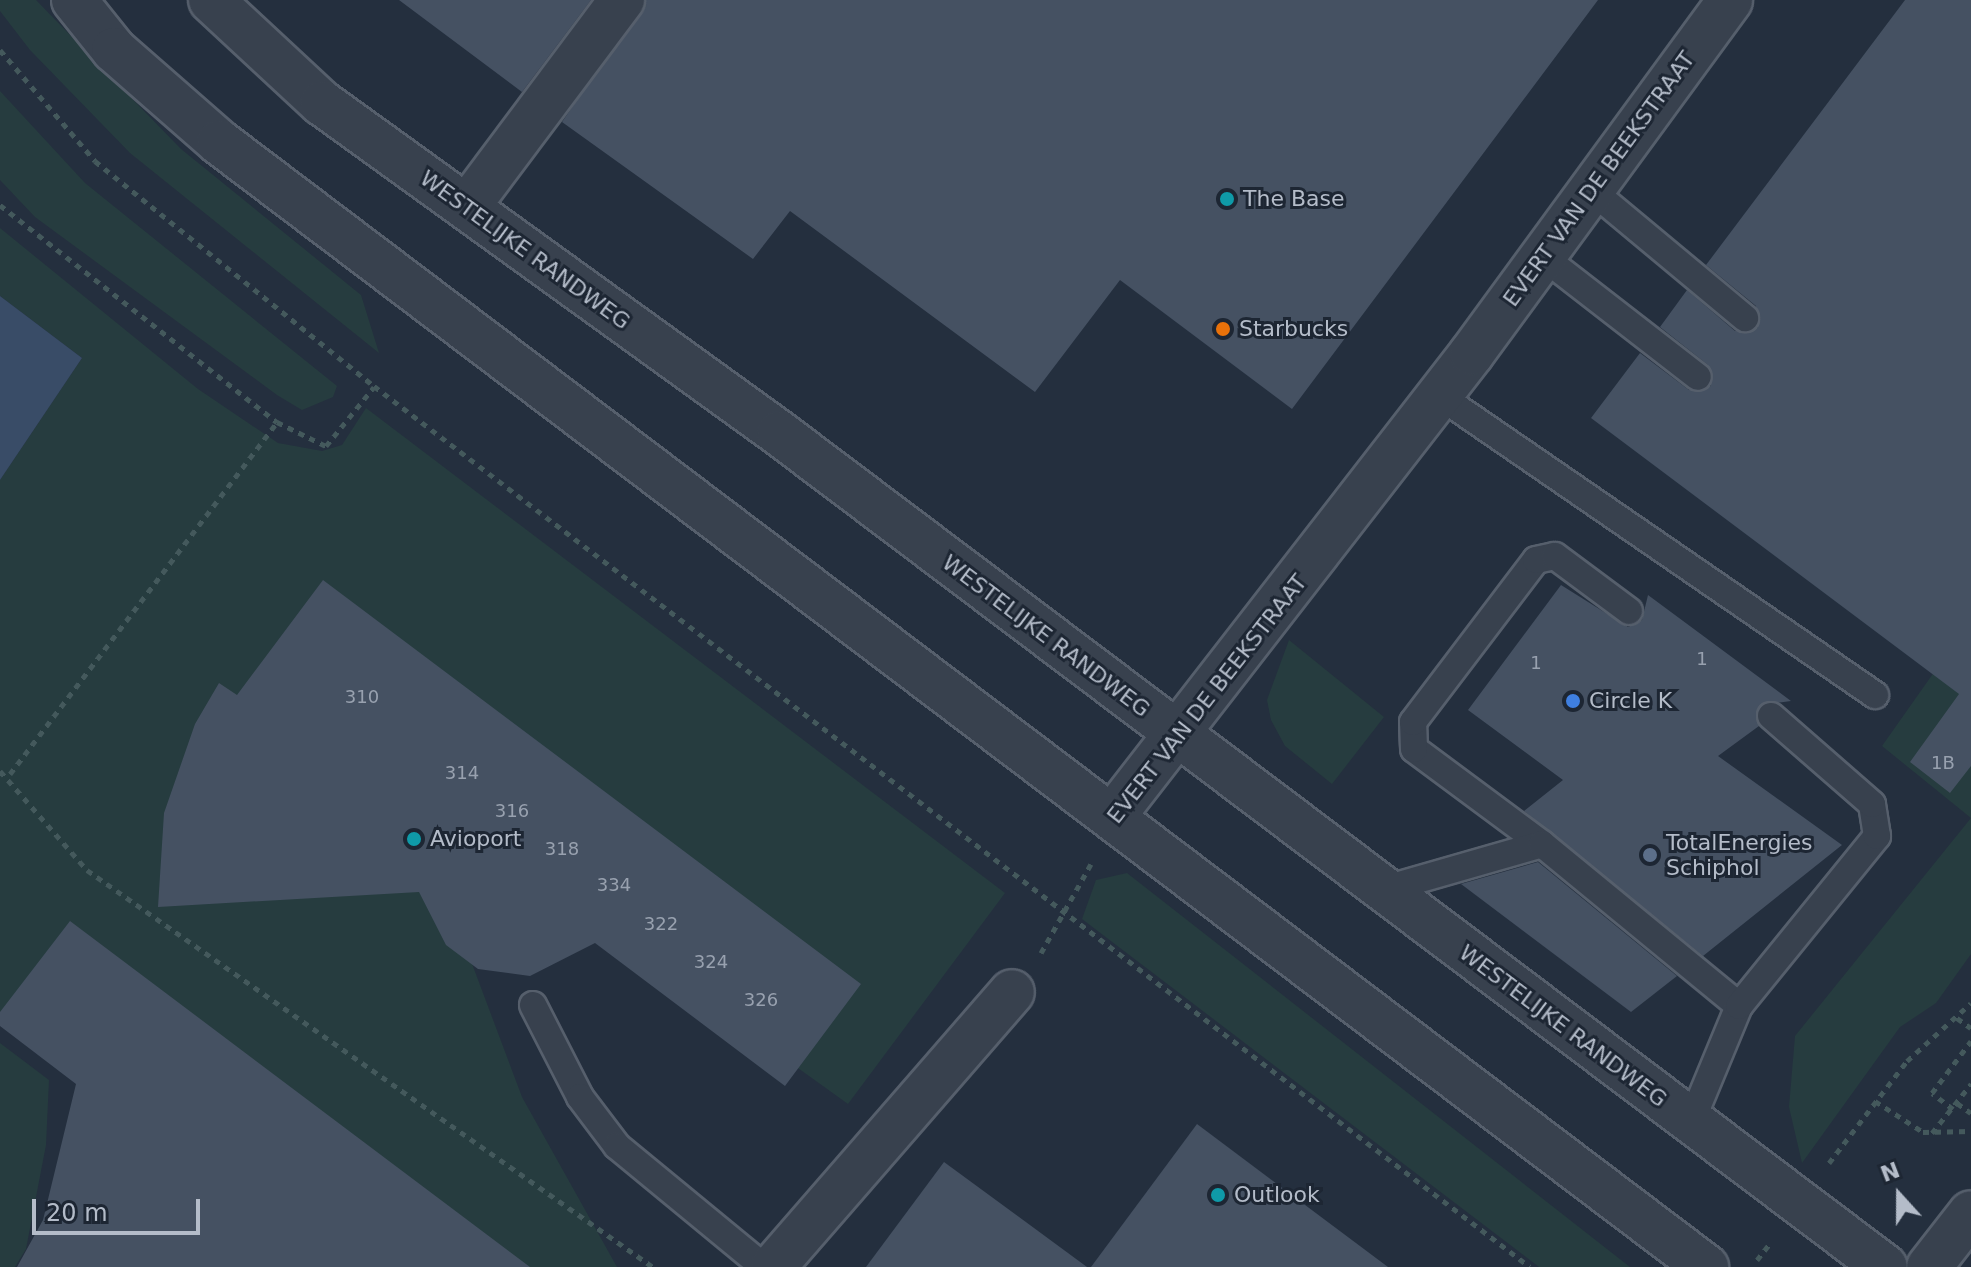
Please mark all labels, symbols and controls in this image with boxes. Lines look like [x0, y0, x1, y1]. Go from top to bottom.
street label: EVERT VAN DE BEEKSTRAAT [1498, 46, 1700, 312]
street label: WESTELIJKE RANDWEG [415, 165, 635, 335]
place label: The Base [1243, 186, 1344, 212]
marker: The Base [1218, 190, 1236, 208]
place label: Starbucks [1239, 316, 1348, 342]
marker: Starbucks [1214, 320, 1232, 338]
street label: WESTELIJKE RANDWEG [937, 549, 1155, 723]
street label: EVERT VAN DE BEEKSTRAAT [1102, 569, 1312, 829]
house number: 1 [1696, 648, 1708, 670]
house number: 1 [1530, 652, 1542, 674]
house number: 310 [345, 686, 379, 708]
place label: Circle K [1589, 688, 1672, 714]
marker: Circle K [1564, 692, 1582, 710]
house number: 1B [1931, 752, 1955, 774]
house number: 314 [445, 762, 479, 784]
house number: 316 [495, 800, 529, 822]
place label: Avioport [430, 826, 521, 852]
place label: TotalEnergies Schiphol [1666, 829, 1812, 880]
marker: Avioport [405, 830, 423, 848]
house number: 318 [545, 838, 579, 860]
marker: TotalEnergies Schiphol [1641, 846, 1659, 864]
house number: 334 [597, 874, 631, 896]
house number: 322 [644, 913, 678, 935]
street label: WESTELIJKE RANDWEG [1454, 939, 1672, 1113]
house number: 324 [694, 951, 728, 973]
house number: 326 [744, 989, 778, 1011]
north arrow [1859, 1155, 1939, 1235]
text: N [1877, 1157, 1903, 1187]
place label: Outlook [1234, 1182, 1320, 1208]
scale bar [36, 1183, 204, 1233]
marker: Outlook [1209, 1186, 1227, 1204]
text: 20 m [46, 1199, 108, 1227]

